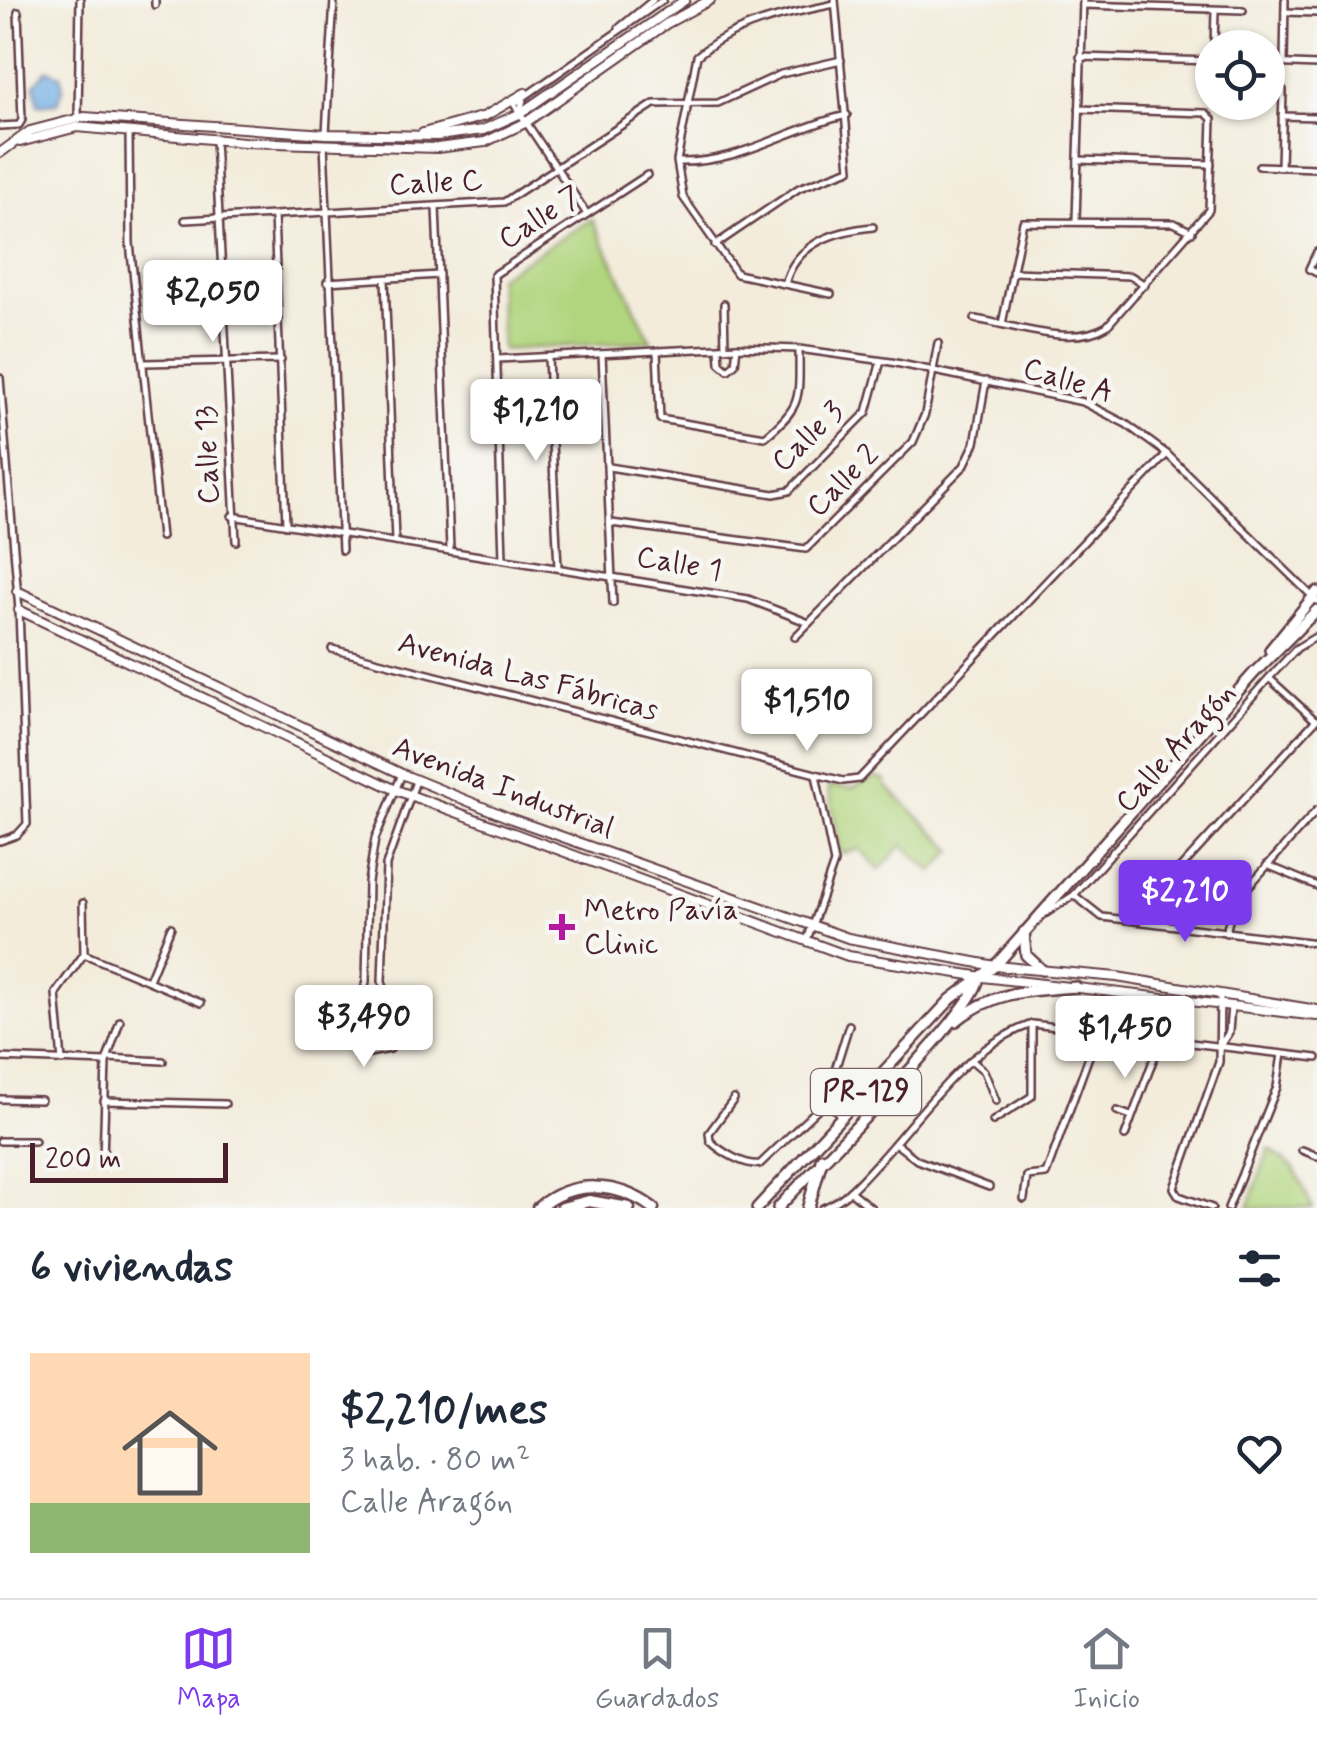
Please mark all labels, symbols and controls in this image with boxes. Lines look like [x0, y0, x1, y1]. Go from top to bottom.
map controls [1195, 30, 1285, 120]
button: locate [1195, 30, 1285, 120]
street label: Calle C [388, 161, 484, 205]
street label: Calle 7 [491, 177, 589, 259]
pin: $2,050 [132, 260, 294, 345]
text: $2,050 [165, 271, 261, 313]
street label: Calle A [1018, 349, 1118, 413]
pin: $1,210 [455, 379, 617, 464]
text: $1,210 [492, 390, 580, 432]
street label: Calle 3 [763, 393, 853, 481]
street label: Calle 13 [187, 405, 229, 505]
street label: Calle 2 [798, 436, 888, 526]
street label: Calle 1 [633, 537, 725, 591]
street label: Avenida Las Fábricas [394, 623, 662, 731]
pin: $1,510 [726, 669, 888, 754]
street label: Calle Aragón [1107, 675, 1247, 823]
text: $1,510 [763, 680, 851, 722]
street label: Avenida Industrial [387, 728, 619, 848]
pin: $2,210 [1104, 860, 1266, 945]
text: $2,210 [1141, 871, 1229, 913]
place label: Metro Pavía Clinic [584, 891, 738, 964]
marker: Metro Pavía Clinic [549, 914, 575, 940]
pin: $3,490 [283, 985, 445, 1070]
text: $3,490 [317, 996, 411, 1038]
pin: $1,450 [1044, 996, 1206, 1081]
text: $1,450 [1077, 1007, 1173, 1049]
road number: PR-129 [811, 1069, 921, 1115]
scale bar [30, 1138, 228, 1182]
text: 200 m [45, 1142, 121, 1179]
text: 6 viviendas [30, 1241, 233, 1296]
icon: filters [1232, 1241, 1287, 1296]
text: $2,210/mes [340, 1384, 548, 1439]
icon: home [110, 1393, 230, 1513]
icon: heart [1232, 1426, 1287, 1481]
text: 3 hab. · 80 m² [340, 1439, 530, 1481]
text: Calle Aragón [340, 1481, 513, 1523]
tab: Mapa [177, 1621, 241, 1718]
tab: Guardados [595, 1621, 719, 1718]
tab: Inicio [1073, 1621, 1140, 1718]

